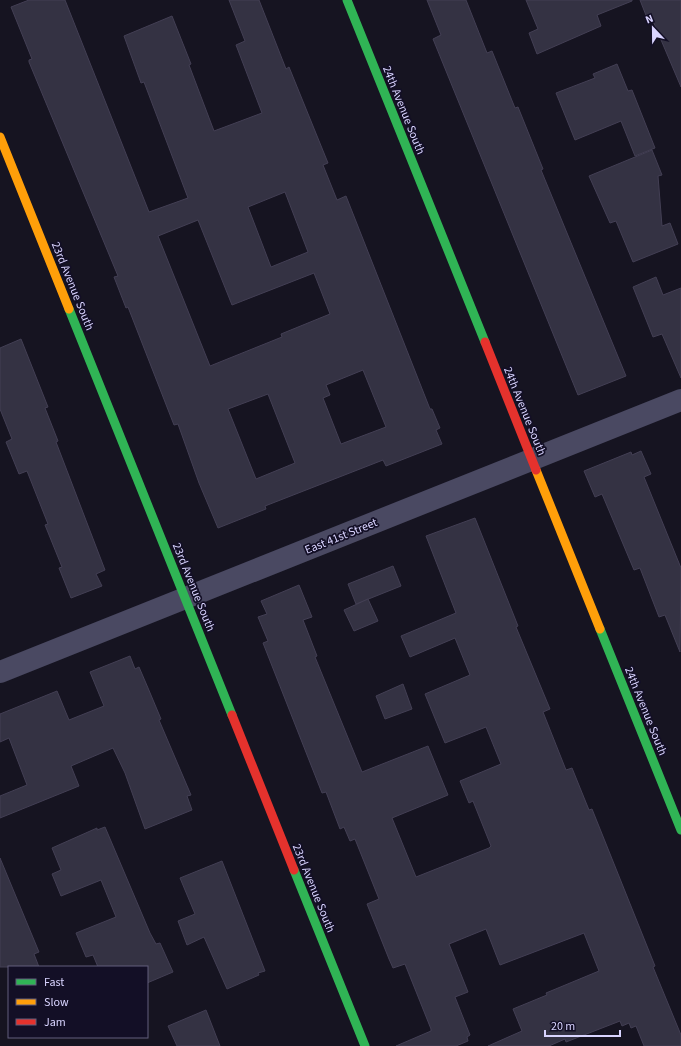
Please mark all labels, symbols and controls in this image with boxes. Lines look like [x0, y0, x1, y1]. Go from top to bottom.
north arrow [633, 8, 673, 48]
text: N [643, 11, 656, 28]
street label: 24th Avenue South [378, 63, 429, 157]
street label: 23rd Avenue South [47, 239, 98, 333]
street label: 24th Avenue South [499, 364, 550, 458]
street label: East 41st Street [302, 514, 380, 559]
street label: 23rd Avenue South [168, 540, 219, 634]
street label: 24th Avenue South [620, 664, 671, 758]
street label: 23rd Avenue South [288, 841, 339, 935]
legend [8, 966, 148, 1038]
text: Fast [44, 974, 64, 991]
text: Slow [44, 994, 69, 1011]
scale bar [545, 1012, 620, 1038]
text: Jam [44, 1014, 66, 1031]
text: 20 m [551, 1018, 575, 1035]

